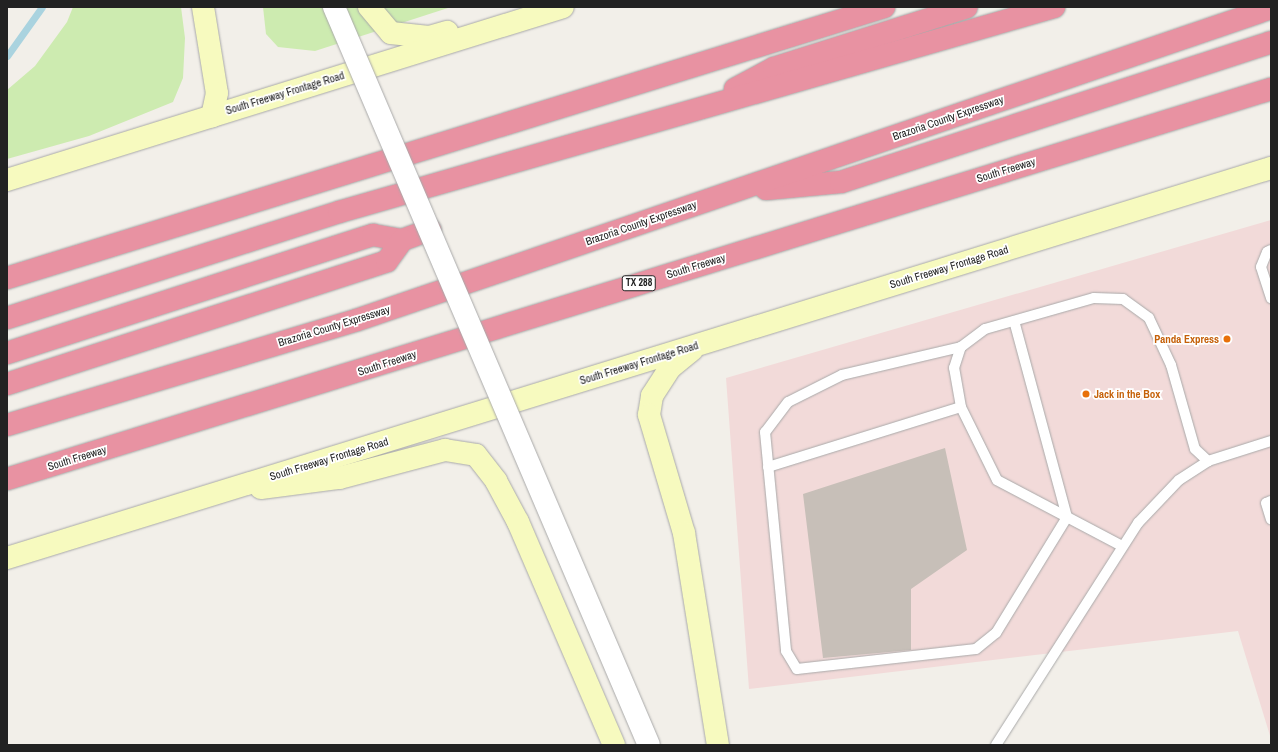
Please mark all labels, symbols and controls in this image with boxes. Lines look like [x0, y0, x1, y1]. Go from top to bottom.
street label: South Freeway Frontage Road [224, 69, 346, 117]
street label: Brazoria County Expressway [891, 93, 1005, 143]
street label: South Freeway [975, 155, 1037, 185]
street label: Brazoria County Expressway [584, 198, 698, 248]
street label: South Freeway Frontage Road [888, 243, 1010, 291]
street label: South Freeway [665, 251, 727, 281]
road number: TX 288 [621, 275, 657, 291]
street label: Brazoria County Expressway [276, 303, 392, 349]
place label: Panda Express [1154, 332, 1219, 346]
marker: Panda Express [1222, 334, 1232, 344]
street label: South Freeway Frontage Road [578, 339, 700, 387]
street label: South Freeway [356, 347, 418, 379]
place label: Jack in the Box [1094, 387, 1160, 401]
marker: Jack in the Box [1081, 389, 1091, 399]
street label: South Freeway Frontage Road [268, 435, 390, 483]
street label: South Freeway [46, 443, 108, 473]

